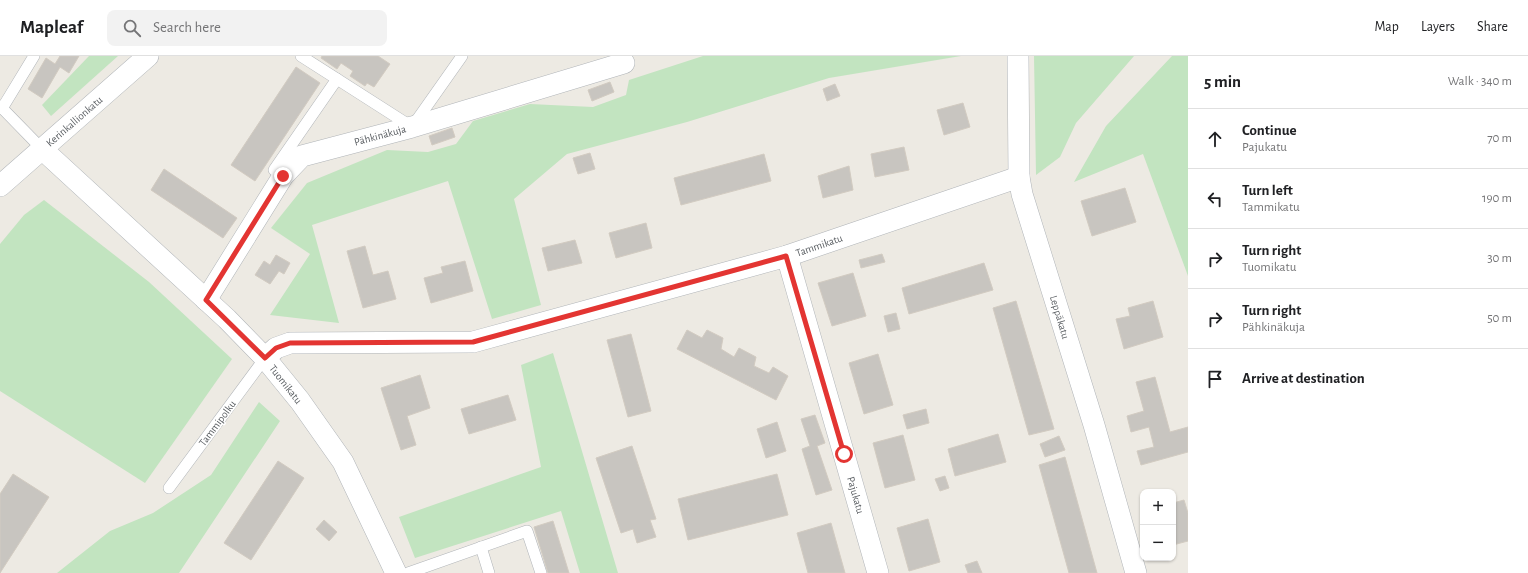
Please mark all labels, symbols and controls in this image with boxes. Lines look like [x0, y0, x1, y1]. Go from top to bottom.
search box [107, 10, 387, 46]
icon: search [121, 17, 143, 39]
text: Mapleaf [20, 18, 83, 37]
text: Search here [153, 20, 221, 35]
text: Map [1374, 20, 1399, 34]
text: Layers [1421, 20, 1455, 34]
text: Share [1477, 20, 1508, 34]
text: 5 min [1204, 73, 1241, 90]
text: Walk · 340 m [1448, 75, 1512, 88]
street label: Kerinkallionkatu [44, 94, 105, 149]
street label: Pähkinäkuja [353, 123, 407, 148]
text: Continue [1242, 123, 1297, 138]
icon: ahead [1204, 128, 1226, 150]
text: 70 m [1487, 132, 1512, 145]
text: Pajukatu [1242, 141, 1287, 154]
route end [274, 167, 292, 185]
text: Turn left [1242, 183, 1293, 198]
icon: left [1204, 188, 1226, 210]
text: 190 m [1482, 192, 1512, 205]
text: Tammikatu [1242, 201, 1300, 214]
street label: Tammikatu [794, 232, 844, 259]
text: Turn right [1242, 243, 1301, 258]
icon: right [1204, 248, 1226, 270]
text: 30 m [1487, 252, 1512, 265]
text: Tuomikatu [1242, 261, 1296, 274]
street label: Leppäkatu [1048, 294, 1071, 341]
text: Turn right [1242, 303, 1301, 318]
icon: right [1204, 308, 1226, 330]
text: 50 m [1487, 312, 1512, 325]
text: Pähkinäkuja [1242, 321, 1305, 334]
street label: Tuomikatu [267, 363, 304, 406]
icon: arrive [1204, 368, 1226, 390]
text: Arrive at destination [1242, 371, 1365, 386]
street label: Tammipolku [197, 398, 238, 448]
route start [835, 445, 853, 463]
street label: Pajukatu [845, 475, 866, 515]
map controls [1140, 489, 1176, 561]
button: + [1140, 489, 1176, 525]
button: − [1140, 525, 1176, 561]

